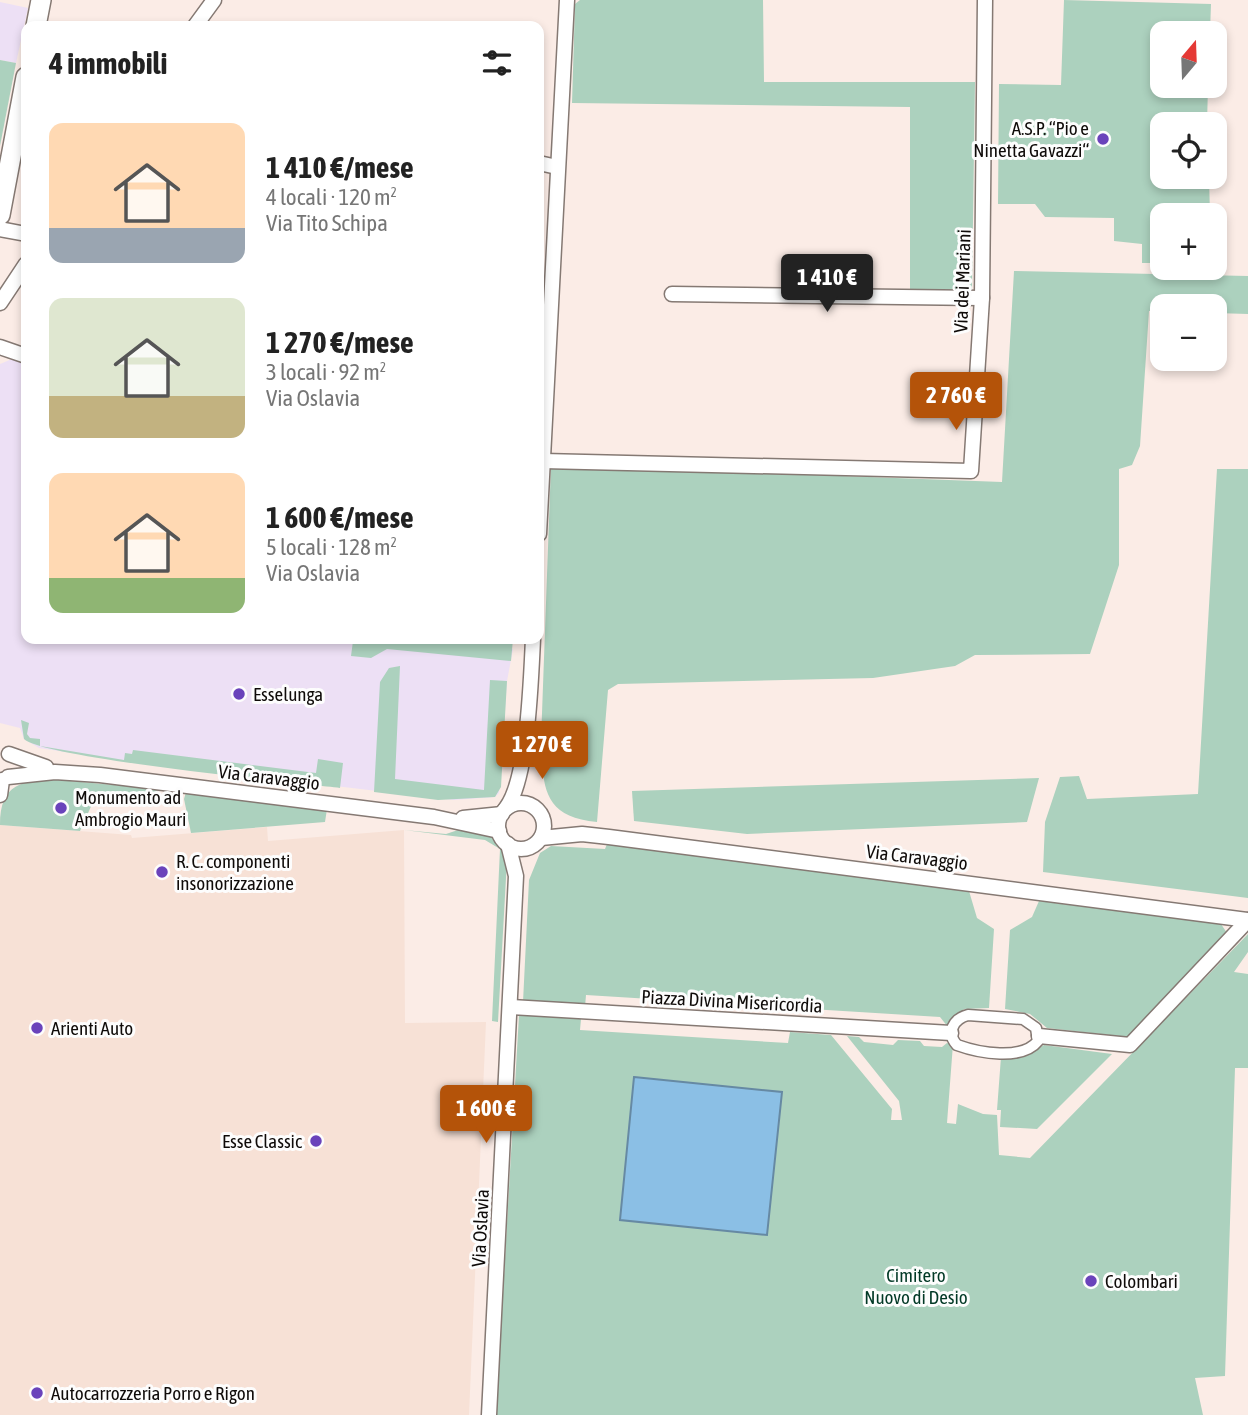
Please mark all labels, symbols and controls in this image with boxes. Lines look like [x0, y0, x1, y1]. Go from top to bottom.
north arrow [1150, 21, 1227, 98]
map controls [1150, 21, 1227, 371]
icon: filters [478, 44, 516, 82]
text: 4 immobili [49, 46, 167, 80]
button: locate [1150, 112, 1227, 189]
place label: A.S.P. “Pio e Ninetta Gavazzi“ [973, 117, 1089, 161]
marker: A.S.P. “Pio e Ninetta Gavazzi“ [1095, 131, 1111, 147]
text: 1 410 €/mese [266, 150, 414, 184]
icon: home [105, 151, 189, 235]
text: 4 locali · 120 m² [266, 184, 397, 210]
button: + [1150, 203, 1227, 280]
text: Via Tito Schipa [266, 210, 388, 236]
street label: Via dei Mariani [949, 229, 975, 333]
pin: 1 410 € [762, 254, 892, 314]
text: 1 410 € [797, 264, 857, 290]
button: − [1150, 294, 1227, 371]
text: 1 270 €/mese [266, 325, 414, 359]
icon: home [105, 326, 189, 410]
text: 3 locali · 92 m² [266, 359, 386, 385]
pin: 2 760 € [891, 372, 1021, 432]
text: 2 760 € [926, 382, 986, 408]
text: Via Oslavia [266, 385, 360, 411]
text: 1 600 €/mese [266, 500, 414, 534]
icon: home [105, 501, 189, 585]
text: 5 locali · 128 m² [266, 534, 397, 560]
text: Via Oslavia [266, 560, 360, 586]
place label: Esselunga [253, 683, 323, 705]
marker: Esselunga [231, 686, 247, 702]
pin: 1 270 € [477, 722, 607, 781]
text: 1 270 € [512, 731, 572, 757]
street label: Via Caravaggio [217, 760, 321, 794]
place label: Monumento ad Ambrogio Mauri [75, 786, 186, 830]
marker: Monumento ad Ambrogio Mauri [53, 800, 69, 816]
street label: Via Caravaggio [865, 840, 969, 874]
place label: R. C. componenti insonorizzazione [176, 850, 294, 894]
marker: R. C. componenti insonorizzazione [154, 864, 170, 880]
street label: Piazza Divina Misericordia [641, 985, 823, 1017]
place label: Arienti Auto [51, 1017, 133, 1039]
marker: Arienti Auto [29, 1020, 45, 1036]
pin: 1 600 € [421, 1086, 551, 1145]
text: 1 600 € [456, 1095, 516, 1121]
place label: Esse Classic [222, 1130, 303, 1152]
marker: Esse Classic [308, 1133, 324, 1149]
street label: Via Oslavia [467, 1189, 493, 1267]
park label: Cimitero Nuovo di Desio [864, 1264, 968, 1308]
place label: Colombari [1105, 1270, 1178, 1292]
marker: Colombari [1083, 1273, 1099, 1289]
place label: Autocarrozzeria Porro e Rigon [51, 1382, 255, 1404]
marker: Autocarrozzeria Porro e Rigon [29, 1385, 45, 1401]

